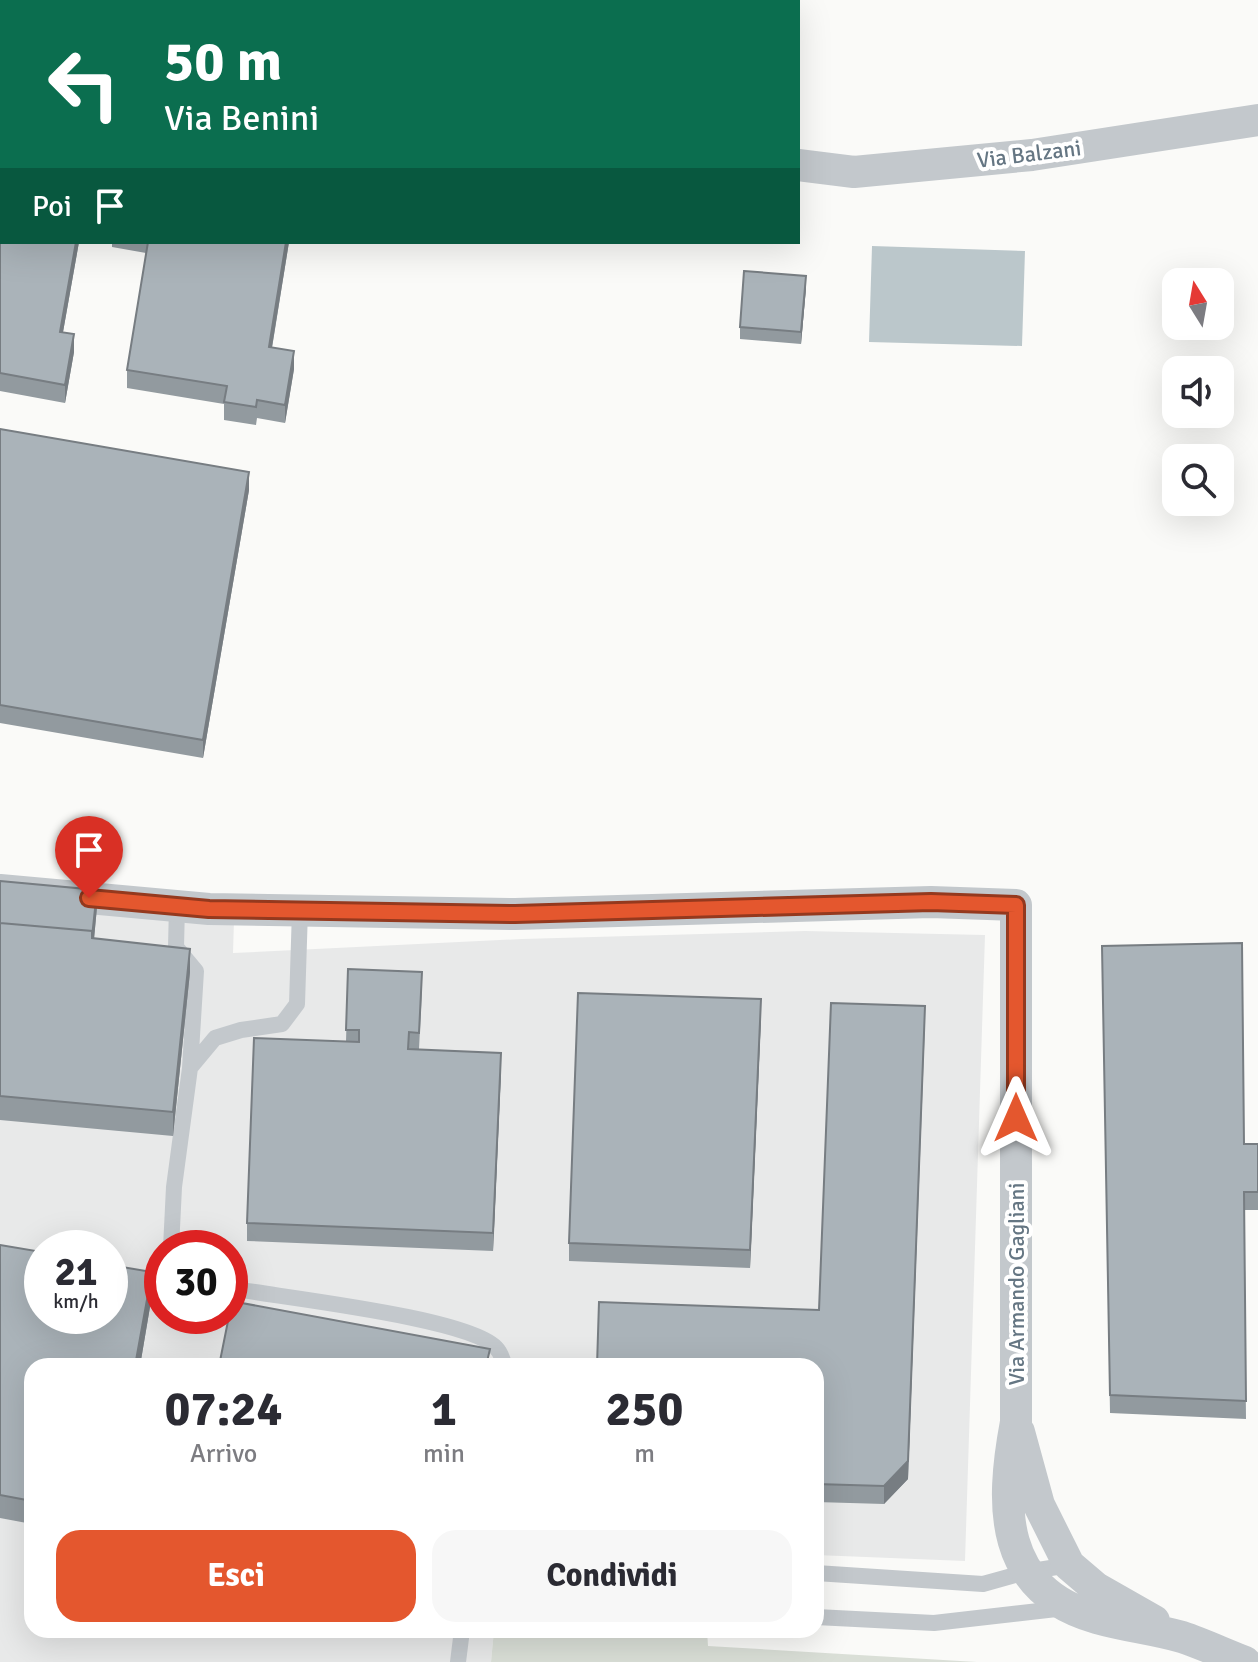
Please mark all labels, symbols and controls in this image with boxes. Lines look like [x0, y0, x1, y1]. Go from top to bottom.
text: 50 m [164, 27, 282, 96]
icon: left [32, 32, 136, 136]
text: Via Benini [164, 96, 319, 141]
street label: Via Balzani [975, 134, 1083, 174]
icon: arrive [88, 184, 132, 228]
text: Poi [32, 188, 72, 225]
north arrow [1162, 268, 1234, 340]
map controls [1162, 268, 1234, 516]
button: sound [1162, 356, 1234, 428]
button: search [1162, 444, 1234, 516]
pin [55, 816, 123, 898]
icon: arrive [67, 828, 111, 872]
position arrow [974, 1076, 1058, 1160]
street label: Via Armando Gagliani [1003, 1182, 1030, 1386]
speed limit sign: 30 [144, 1230, 248, 1334]
text: 21 [54, 1247, 98, 1297]
text: km/h [53, 1289, 99, 1314]
text: 07:24 [165, 1380, 282, 1439]
text: 1 [431, 1380, 457, 1439]
text: 250 [606, 1380, 683, 1439]
text: Arrivo [190, 1438, 257, 1470]
text: min [423, 1438, 465, 1470]
text: m [634, 1438, 655, 1470]
button: Esci [56, 1530, 416, 1622]
button: Condividi [432, 1530, 792, 1622]

